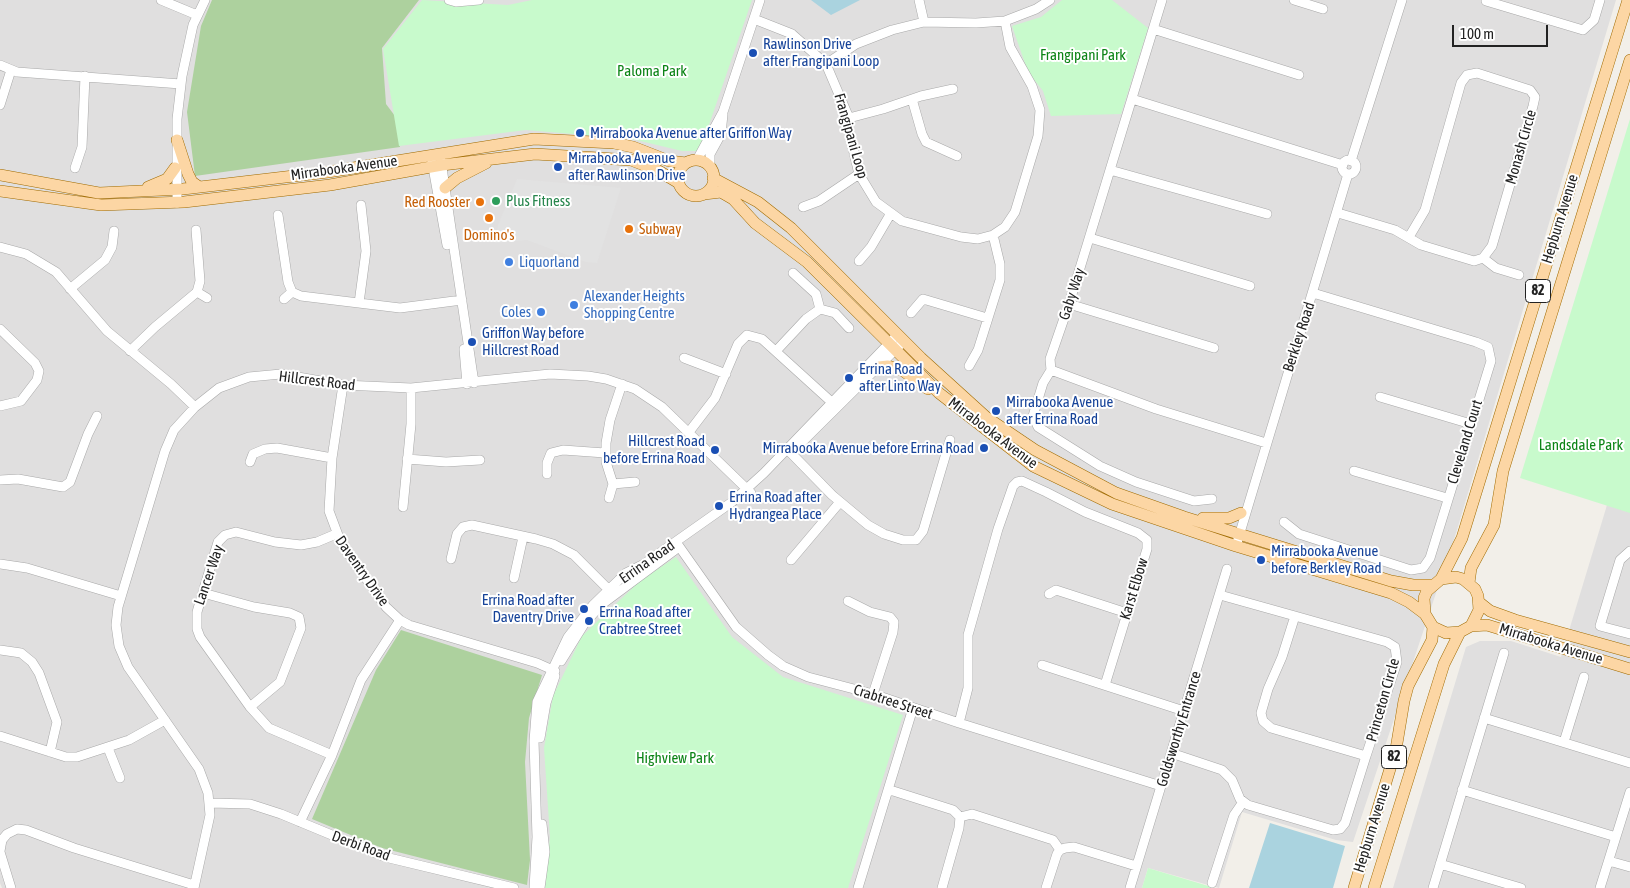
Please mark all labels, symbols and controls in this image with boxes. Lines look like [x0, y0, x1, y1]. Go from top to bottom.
scale bar [1455, 15, 1551, 47]
text: 100 m [1460, 25, 1494, 42]
place label: Rawlinson Drive after Frangipani Loop [763, 35, 879, 70]
park label: Frangipani Park [1040, 46, 1126, 64]
marker: Rawlinson Drive after Frangipani Loop [747, 47, 759, 59]
park label: Paloma Park [617, 62, 687, 80]
street label: Frangipani Loop [830, 91, 872, 181]
street label: Monash Circle [1502, 108, 1540, 186]
place label: Mirrabooka Avenue after Griffon Way [590, 124, 792, 142]
marker: Mirrabooka Avenue after Griffon Way [574, 127, 586, 139]
place label: Mirrabooka Avenue after Rawlinson Drive [568, 149, 685, 184]
street label: Mirrabooka Avenue [290, 152, 398, 184]
marker: Mirrabooka Avenue after Rawlinson Drive [552, 161, 564, 173]
street label: Hepburn Avenue [1538, 172, 1582, 266]
place label: Plus Fitness [506, 192, 570, 210]
place label: Red Rooster [404, 193, 470, 211]
marker: Plus Fitness [490, 195, 502, 207]
marker: Red Rooster [474, 196, 486, 208]
marker: Domino's [483, 212, 495, 224]
place label: Subway [639, 220, 681, 238]
marker: Subway [623, 223, 635, 235]
place label: Domino's [463, 226, 515, 244]
place label: Liquorland [519, 253, 579, 271]
marker: Liquorland [503, 256, 515, 268]
street label: Gaby Way [1055, 266, 1089, 322]
road number: 82 [1526, 280, 1550, 302]
place label: Alexander Heights Shopping Centre [584, 287, 685, 322]
marker: Alexander Heights Shopping Centre [568, 299, 580, 311]
street label: Berkley Road [1279, 300, 1319, 374]
place label: Coles [501, 303, 531, 321]
marker: Coles [535, 306, 547, 318]
place label: Griffon Way before Hillcrest Road [482, 324, 584, 359]
marker: Griffon Way before Hillcrest Road [466, 336, 478, 348]
place label: Errina Road after Linto Way [859, 360, 941, 395]
street label: Hillcrest Road [278, 367, 356, 395]
marker: Errina Road after Linto Way [843, 372, 855, 384]
street label: Mirrabooka Avenue [945, 393, 1041, 473]
place label: Mirrabooka Avenue after Errina Road [1006, 393, 1113, 428]
street label: Cleveland Court [1444, 398, 1486, 486]
marker: Mirrabooka Avenue after Errina Road [990, 405, 1002, 417]
place label: Hillcrest Road before Errina Road [603, 432, 705, 467]
park label: Landsdale Park [1539, 436, 1623, 454]
place label: Mirrabooka Avenue before Errina Road [763, 439, 974, 457]
marker: Mirrabooka Avenue before Errina Road [978, 442, 990, 454]
marker: Hillcrest Road before Errina Road [709, 444, 721, 456]
place label: Errina Road after Hydrangea Place [729, 488, 822, 523]
marker: Errina Road after Hydrangea Place [713, 500, 725, 512]
street label: Daventry Drive [331, 532, 393, 610]
street label: Errina Road [616, 536, 678, 588]
place label: Mirrabooka Avenue before Berkley Road [1271, 542, 1382, 577]
street label: Lancer Way [190, 543, 228, 607]
marker: Mirrabooka Avenue before Berkley Road [1255, 554, 1267, 566]
street label: Karst Elbow [1116, 556, 1152, 622]
place label: Errina Road after Daventry Drive [482, 591, 574, 626]
marker: Errina Road after Daventry Drive [578, 603, 590, 615]
place label: Errina Road after Crabtree Street [599, 603, 691, 638]
marker: Errina Road after Crabtree Street [583, 615, 595, 627]
street label: Mirrabooka Avenue [1497, 620, 1605, 668]
street label: Princeton Circle [1362, 656, 1404, 744]
street label: Goldsworthy Entrance [1153, 669, 1205, 789]
street label: Crabtree Street [851, 681, 935, 723]
road number: 82 [1382, 746, 1406, 769]
park label: Highview Park [636, 749, 714, 767]
street label: Hepburn Avenue [1350, 781, 1394, 875]
street label: Derbi Road [329, 827, 393, 865]

